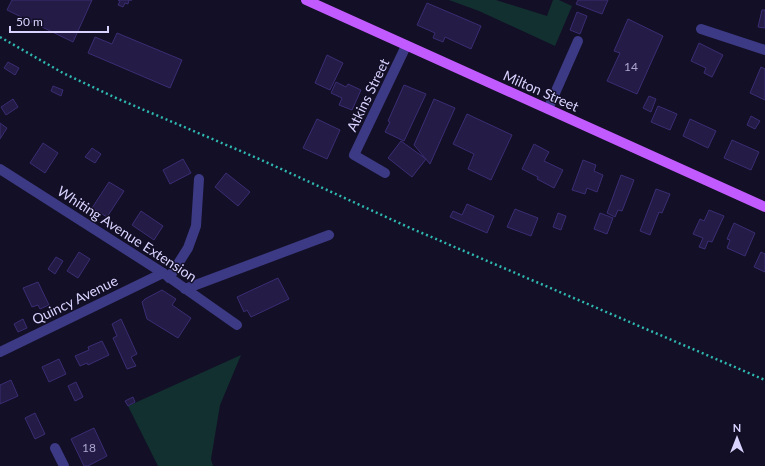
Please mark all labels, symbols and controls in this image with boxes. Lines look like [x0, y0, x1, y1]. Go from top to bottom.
scale bar [10, 8, 108, 34]
text: 50 m [16, 14, 43, 29]
street label: Atkins Street [343, 56, 392, 134]
house number: 14 [624, 59, 638, 74]
street label: Milton Street [501, 66, 582, 115]
street label: Whiting Avenue Extension [54, 182, 200, 285]
street label: Quincy Avenue [29, 272, 120, 328]
north arrow [717, 418, 757, 458]
text: N [733, 421, 741, 434]
house number: 18 [82, 440, 96, 455]

